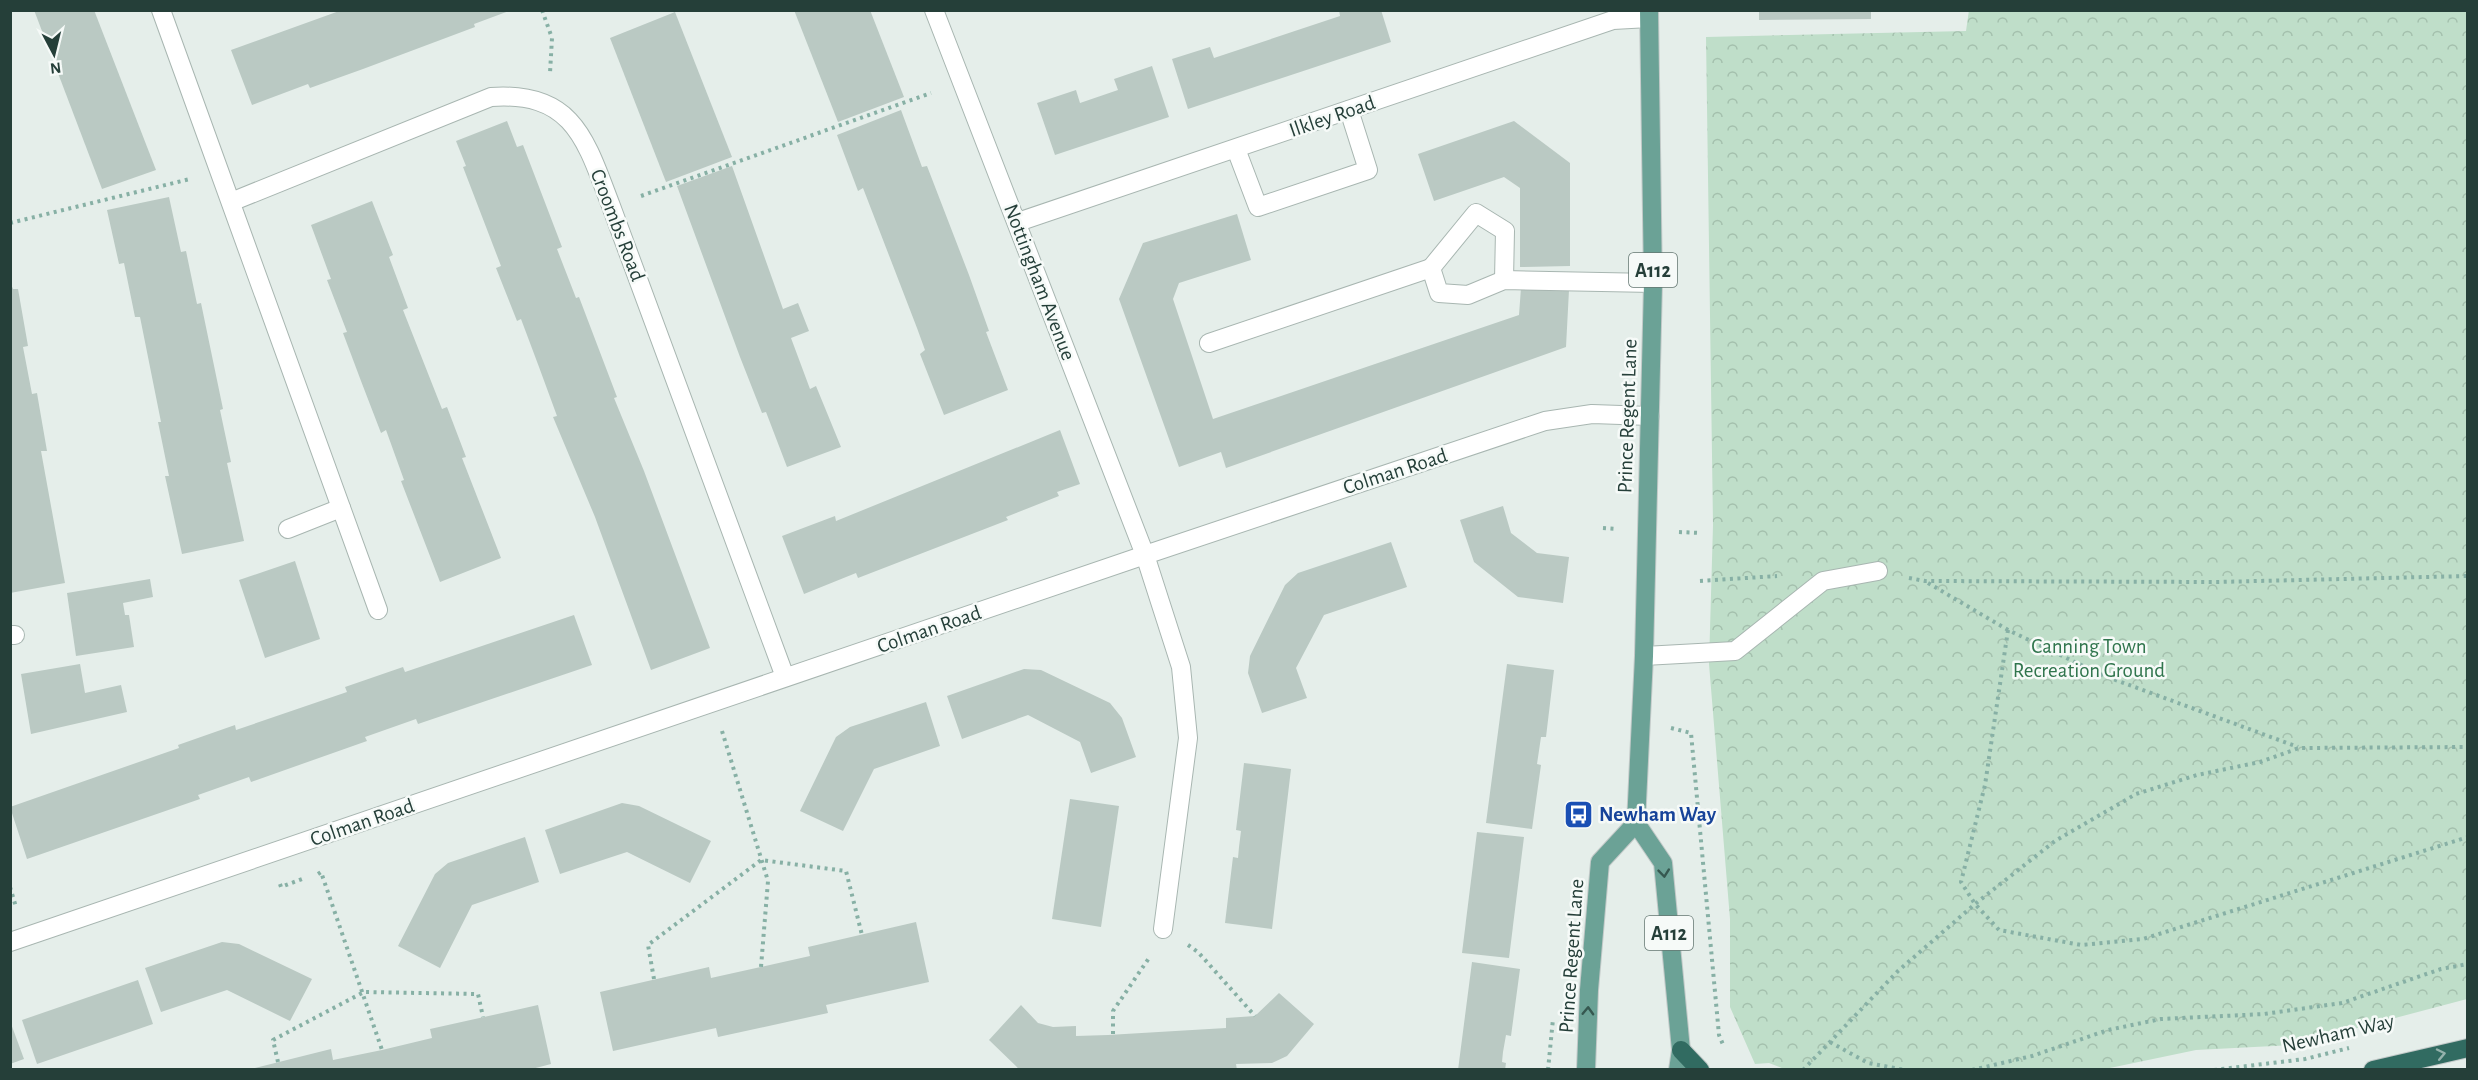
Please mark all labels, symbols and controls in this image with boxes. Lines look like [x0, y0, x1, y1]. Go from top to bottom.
north arrow [24, 24, 84, 84]
text: N [49, 59, 62, 77]
street label: Ilkley Road [1286, 92, 1378, 141]
street label: Croombs Road [587, 166, 649, 284]
street label: Nottingham Avenue [1000, 201, 1079, 363]
road number: A112 [1629, 253, 1677, 287]
street label: Prince Regent Lane [1614, 338, 1641, 494]
street label: Colman Road [1340, 445, 1450, 498]
street label: Colman Road [875, 602, 984, 657]
park label: Canning Town Recreation Ground [2013, 636, 2165, 681]
street label: Colman Road [308, 795, 417, 850]
bus stop icon: Newham Way [1562, 798, 1594, 830]
place label: Newham Way [1599, 804, 1717, 825]
one-way arrow [1657, 869, 1669, 878]
street label: Prince Regent Lane [1556, 878, 1587, 1034]
road number: A112 [1645, 916, 1693, 950]
one-way arrow [1582, 1007, 1595, 1016]
street label: Newham Way [2280, 1010, 2396, 1057]
one-way arrow [2436, 1048, 2446, 1061]

